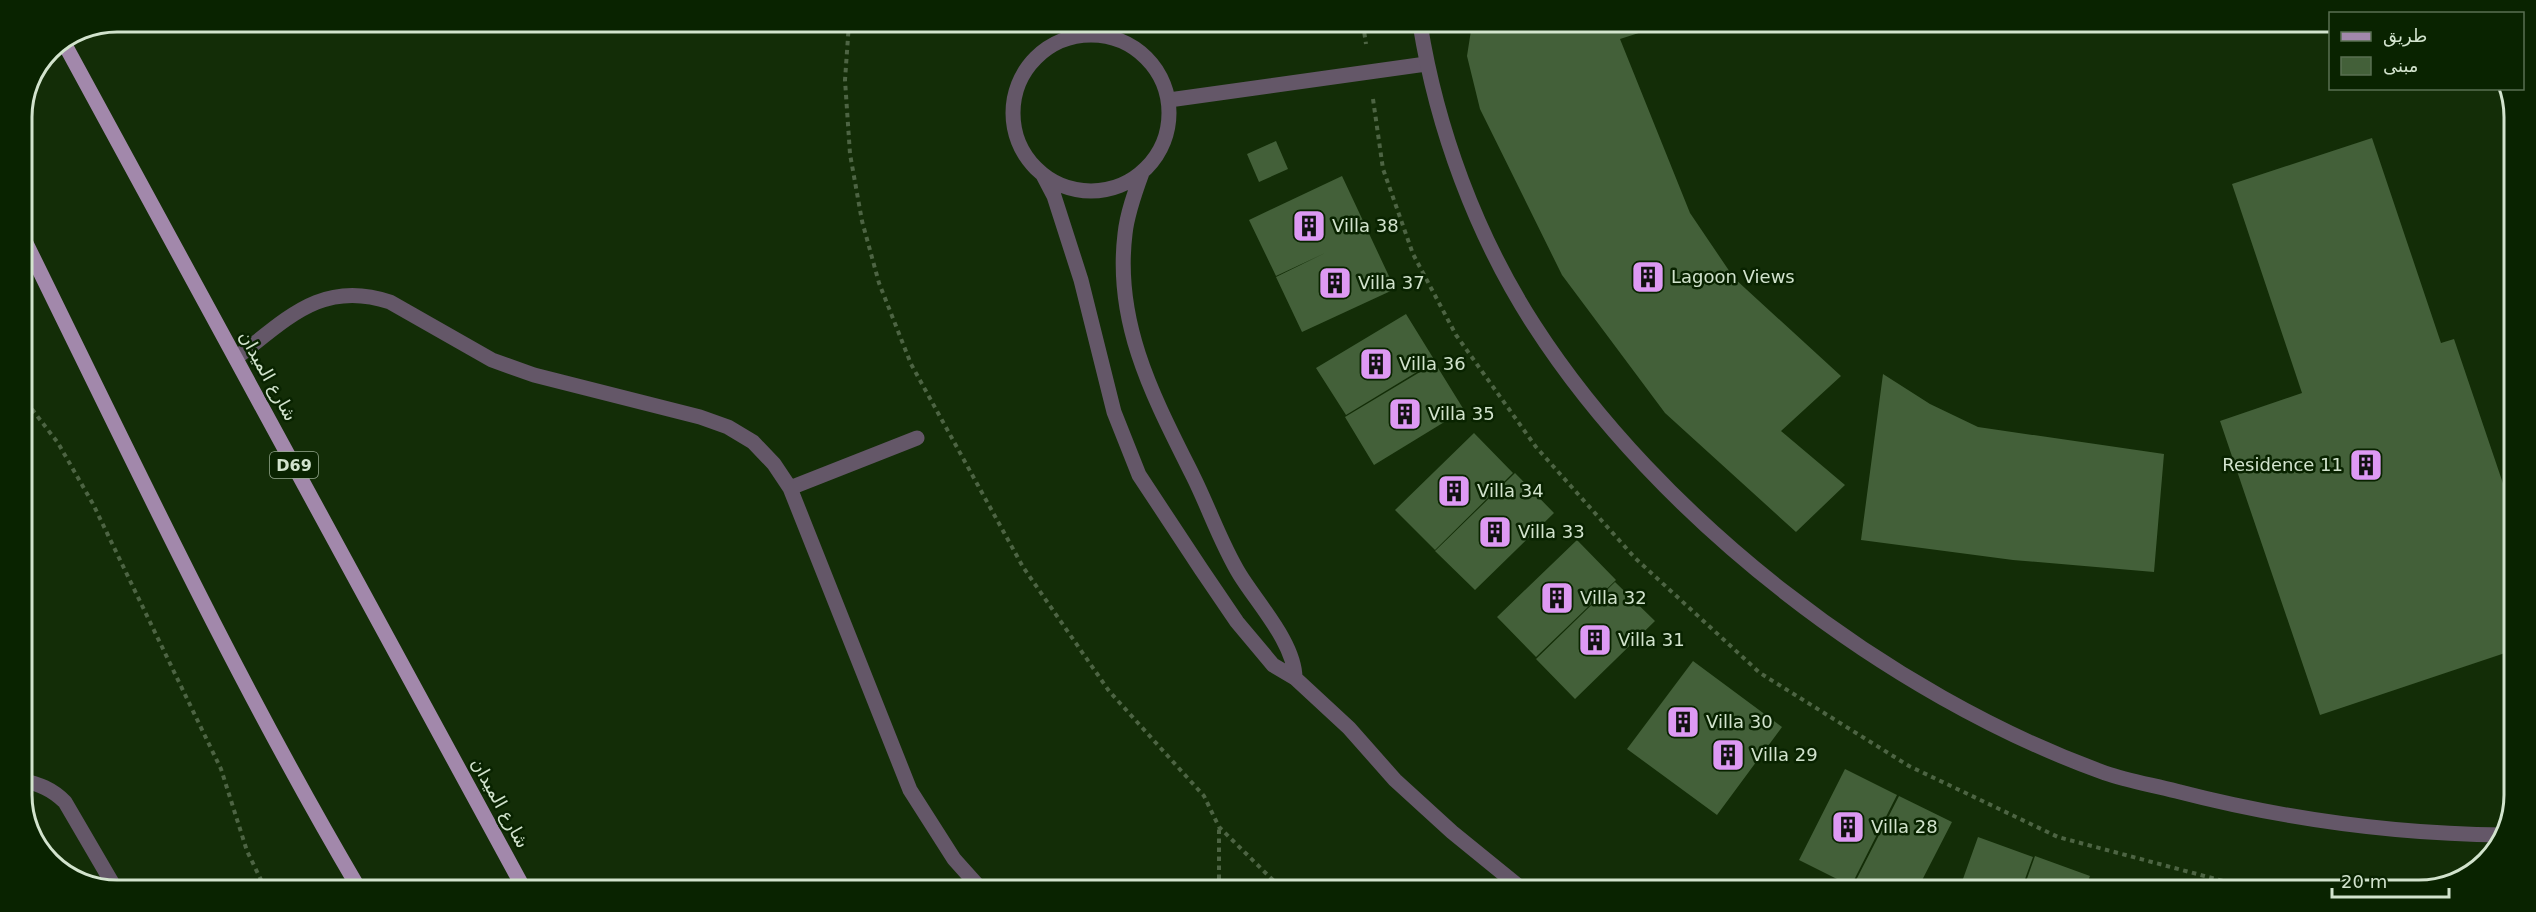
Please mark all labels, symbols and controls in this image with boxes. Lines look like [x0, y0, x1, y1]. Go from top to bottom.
legend [2329, 12, 2524, 90]
text: طريق [2383, 25, 2427, 47]
text: مبنى [2383, 55, 2419, 76]
building icon: Villa 38 [1291, 208, 1327, 244]
place label: Villa 38 [1332, 215, 1399, 236]
building icon: Lagoon Views [1630, 259, 1666, 295]
building icon: Villa 37 [1317, 265, 1353, 301]
place label: Lagoon Views [1671, 266, 1795, 287]
place label: Villa 37 [1358, 272, 1425, 293]
street label: شارع الميدان [234, 327, 302, 425]
building icon: Villa 36 [1358, 346, 1394, 382]
place label: Villa 36 [1399, 353, 1466, 374]
building icon: Villa 35 [1387, 396, 1423, 432]
place label: Villa 35 [1428, 403, 1495, 424]
building icon: Residence 11 [2348, 447, 2384, 483]
road number: D69 [270, 452, 318, 478]
place label: Residence 11 [2222, 454, 2343, 475]
building icon: Villa 34 [1436, 473, 1472, 509]
place label: Villa 34 [1477, 480, 1544, 501]
building icon: Villa 33 [1477, 514, 1513, 550]
place label: Villa 33 [1518, 521, 1585, 542]
building icon: Villa 32 [1539, 580, 1575, 616]
place label: Villa 32 [1580, 587, 1647, 608]
building icon: Villa 31 [1577, 622, 1613, 658]
place label: Villa 31 [1618, 629, 1685, 650]
building icon: Villa 30 [1665, 704, 1701, 740]
place label: Villa 30 [1706, 711, 1773, 732]
building icon: Villa 29 [1710, 737, 1746, 773]
place label: Villa 29 [1751, 744, 1818, 765]
street label: شارع الميدان [466, 754, 534, 852]
building icon: Villa 28 [1830, 809, 1866, 845]
place label: Villa 28 [1871, 816, 1938, 837]
scale bar [2332, 861, 2449, 899]
text: 20 m [2341, 871, 2387, 892]

